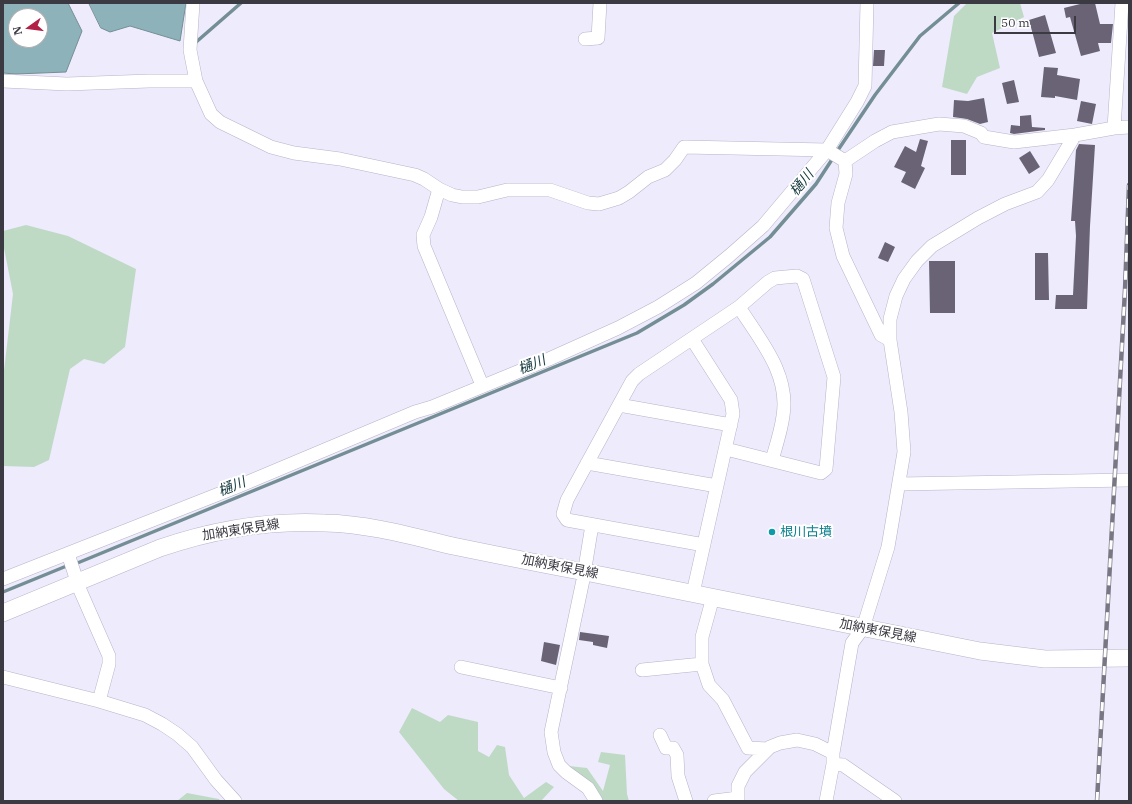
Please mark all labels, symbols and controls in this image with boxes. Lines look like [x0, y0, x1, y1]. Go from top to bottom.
north arrow [8, 8, 48, 48]
scale bar [996, 8, 1078, 34]
text: 50 m [1001, 15, 1030, 30]
text: N [9, 25, 25, 37]
water label: 樋川 [787, 167, 817, 199]
water label: 樋川 [516, 352, 548, 378]
water label: 樋川 [216, 474, 248, 500]
street label: 加納東保見線 [201, 516, 281, 544]
place label: 根川古墳 [780, 524, 832, 540]
marker: 根川古墳 [767, 527, 777, 537]
street label: 加納東保見線 [520, 552, 600, 582]
street label: 加納東保見線 [838, 616, 918, 646]

